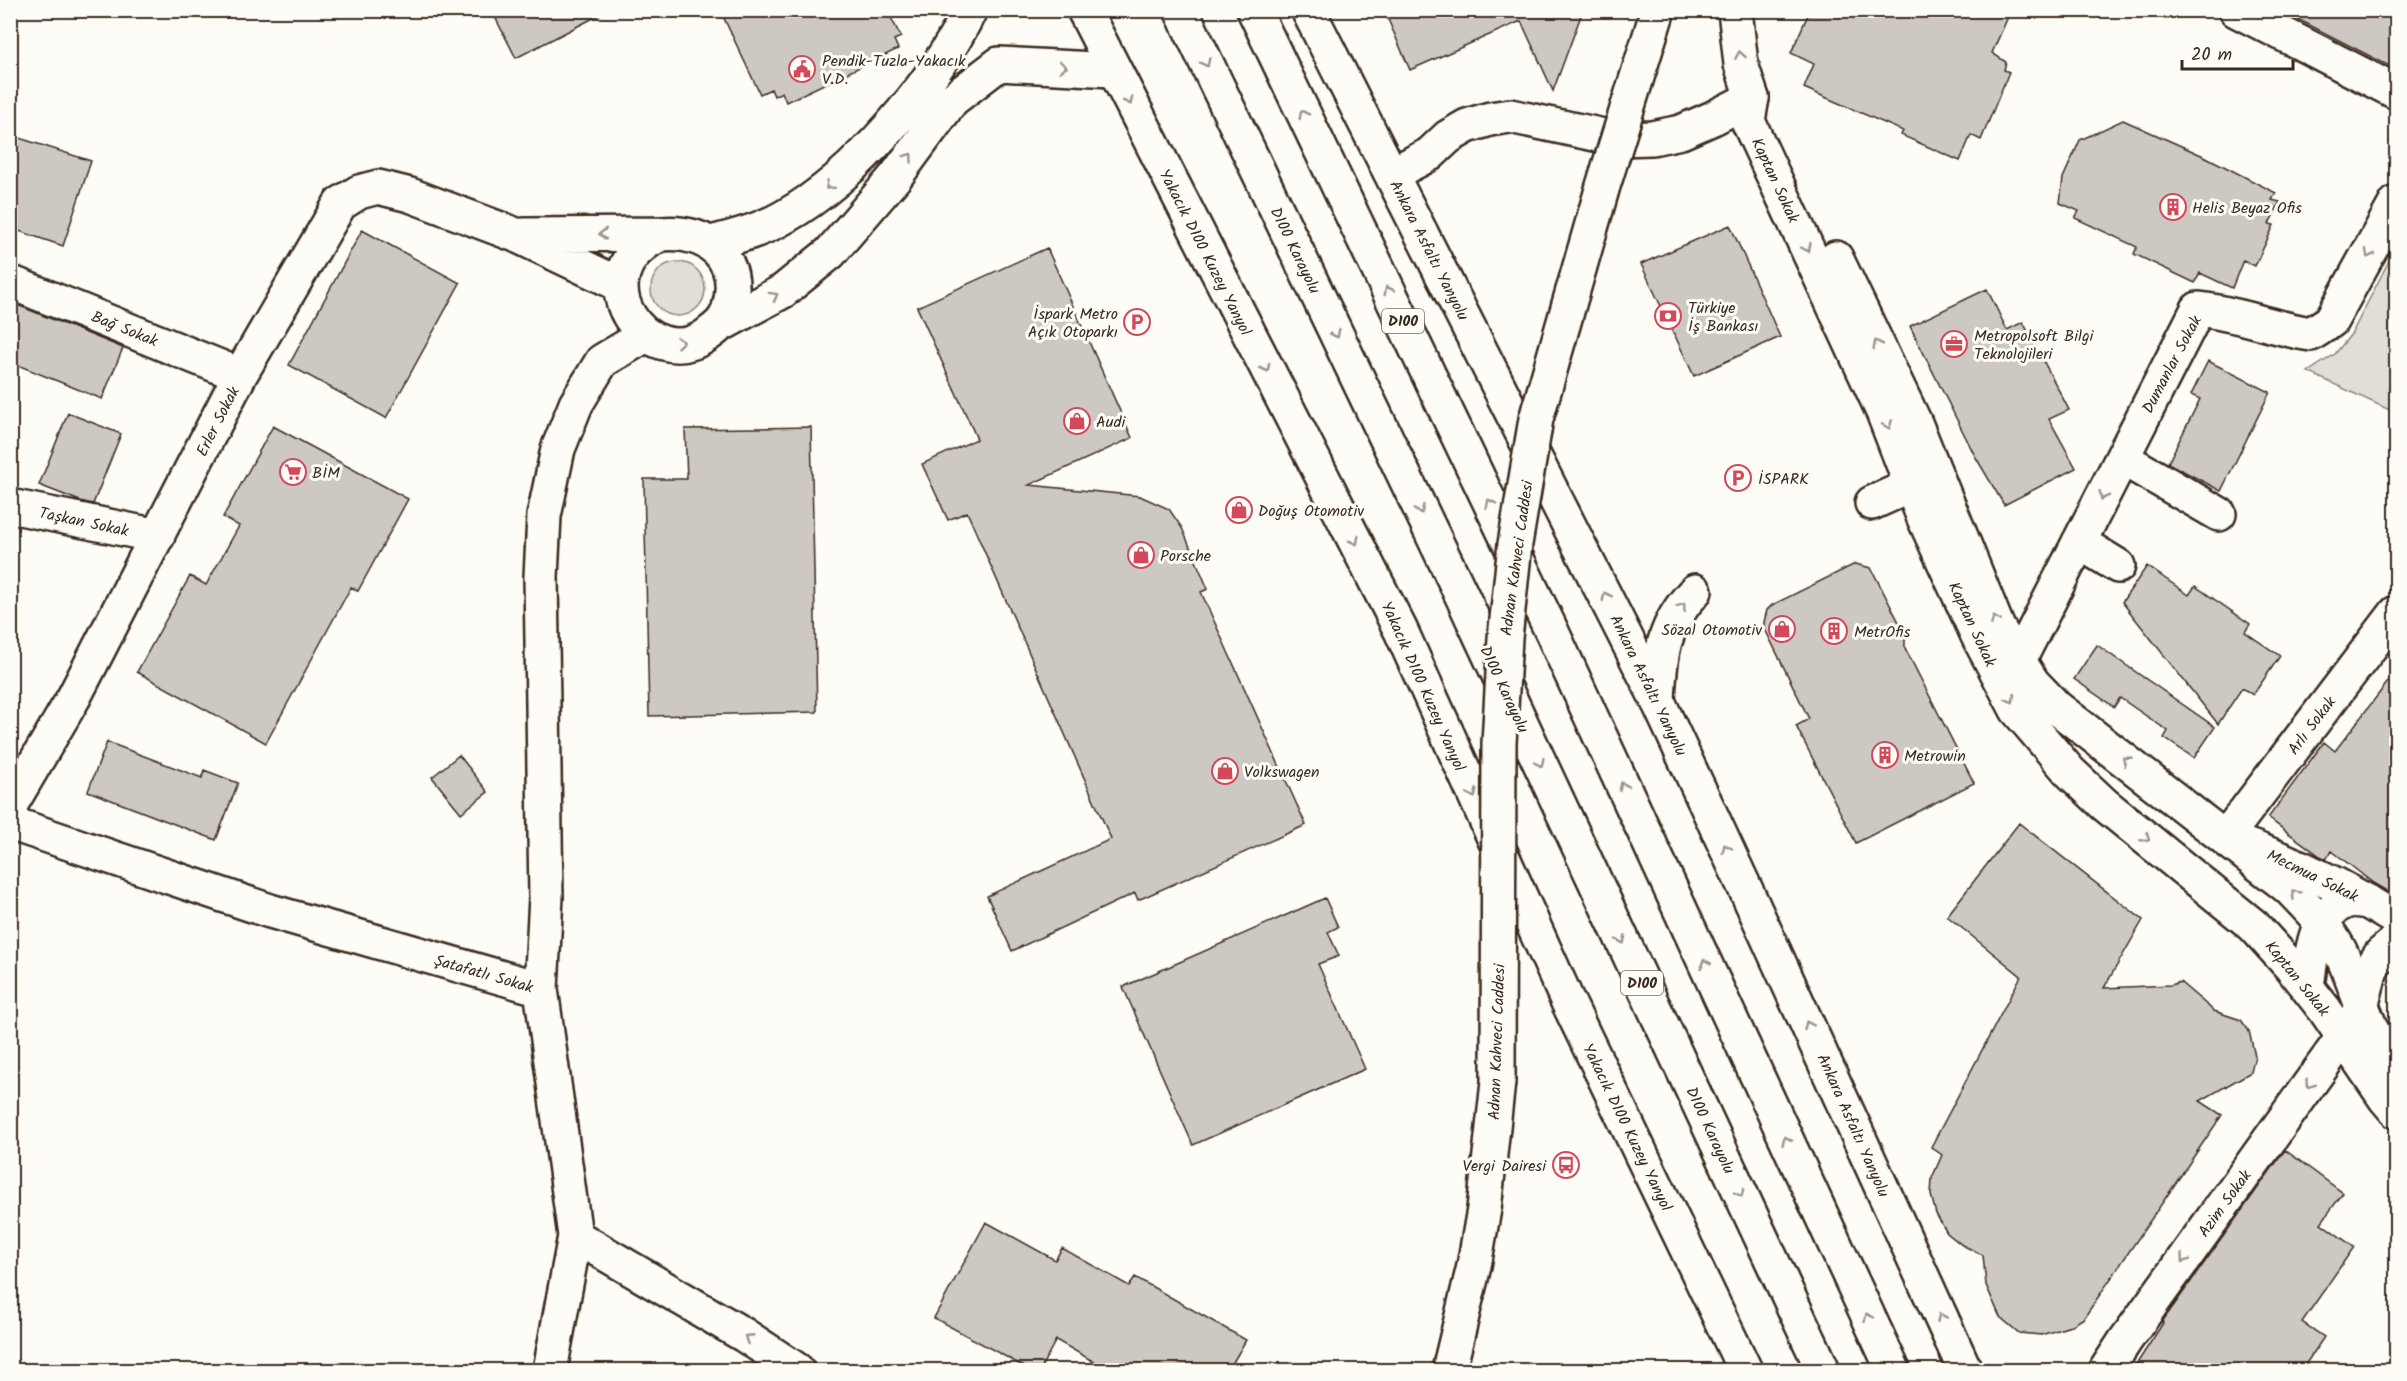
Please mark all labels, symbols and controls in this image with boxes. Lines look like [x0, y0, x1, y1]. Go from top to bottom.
scale bar [2182, 33, 2293, 71]
text: 20 m [2191, 41, 2232, 70]
place label: Pendik-Tuzla-Yakacık V.D. [822, 49, 966, 92]
one-way arrow [1734, 50, 1746, 60]
public building icon: Pendik-Tuzla-Yakacık V.D. [787, 54, 817, 84]
one-way arrow [1199, 57, 1211, 68]
one-way arrow [1058, 60, 1067, 73]
one-way arrow [1122, 94, 1133, 105]
one-way arrow [1299, 109, 1311, 120]
street label: Kaptan Sokak [1744, 134, 1806, 228]
one-way arrow [902, 153, 913, 164]
street label: Yakacık D100 Kuzey Yanyol [1152, 165, 1258, 340]
street label: Ankara Asfaltı Yanyolu [1382, 176, 1475, 326]
one-way arrow [825, 178, 836, 189]
building icon: Helis Beyaz Ofis [2158, 192, 2188, 222]
place label: Helis Beyaz Ofis [2192, 196, 2302, 221]
street label: D100 Karayolu [1263, 203, 1327, 299]
one-way arrow [598, 228, 607, 240]
one-way arrow [1800, 242, 1812, 253]
one-way arrow [2365, 248, 2376, 259]
one-way arrow [1383, 285, 1395, 296]
one-way arrow [768, 292, 778, 303]
place label: Türkiye İş Bankası [1688, 296, 1758, 339]
bank icon: Türkiye İş Bankası [1653, 301, 1683, 331]
place label: İspark Metro Açık Otoparkı [1028, 302, 1118, 345]
street label: Bağ Sokak [87, 305, 162, 354]
parking icon: İspark Metro Açık Otoparkı [1122, 307, 1152, 337]
road number: D100 [1382, 309, 1424, 333]
street label: Dumanlar Sokak [2136, 311, 2209, 418]
place label: Metropolsoft Bilgi Teknolojileri [1974, 324, 2095, 367]
one-way arrow [1329, 327, 1341, 338]
office icon: Metropolsoft Bilgi Teknolojileri [1939, 329, 1969, 359]
one-way arrow [676, 336, 685, 349]
one-way arrow [1873, 339, 1885, 350]
one-way arrow [1258, 361, 1270, 372]
street label: Erler Sokak [190, 382, 247, 461]
shop icon: Audi [1062, 406, 1092, 436]
place label: Audi [1096, 410, 1126, 435]
one-way arrow [1881, 419, 1893, 430]
supermarket icon: BİM [278, 457, 308, 487]
place label: BİM [312, 461, 340, 486]
parking icon: İSPARK [1723, 463, 1753, 493]
place label: İSPARK [1758, 467, 1809, 492]
street label: Adnan Kahveci Caddesi [1494, 478, 1541, 637]
one-way arrow [2098, 490, 2110, 501]
shop icon: Doğuş Otomotiv [1224, 495, 1254, 525]
place label: Doğuş Otomotiv [1258, 499, 1364, 524]
one-way arrow [1486, 499, 1497, 510]
street label: Taşkan Sokak [37, 501, 131, 544]
one-way arrow [1413, 503, 1425, 514]
one-way arrow [1348, 535, 1359, 545]
shop icon: Porsche [1126, 540, 1156, 570]
place label: Porsche [1160, 544, 1211, 569]
street label: Kaptan Sokak [1941, 578, 2003, 672]
one-way arrow [1602, 592, 1613, 603]
street label: Yakacık D100 Kuzey Yanyol [1374, 598, 1471, 776]
one-way arrow [1675, 602, 1686, 613]
street label: Ankara Asfaltı Yanyolu [1602, 611, 1693, 761]
shop icon: Sözal Otomotiv [1767, 614, 1797, 644]
one-way arrow [1990, 615, 2002, 626]
building icon: MetrOfis [1819, 616, 1849, 646]
place label: Sözal Otomotiv [1661, 618, 1762, 643]
place label: MetrOfis [1854, 620, 1911, 645]
street label: D100 Karayolu [1472, 642, 1535, 738]
street label: Arlı Sokak [2282, 691, 2343, 760]
one-way arrow [2004, 693, 2015, 703]
building icon: Metrowin [1870, 740, 1900, 770]
place label: Metrowin [1904, 744, 1966, 769]
shop icon: Volkswagen [1210, 756, 1240, 786]
one-way arrow [1532, 757, 1544, 768]
one-way arrow [2121, 757, 2132, 768]
place label: Volkswagen [1244, 760, 1320, 785]
one-way arrow [1618, 782, 1630, 793]
one-way arrow [1465, 787, 1477, 798]
one-way arrow [2139, 831, 2150, 842]
one-way arrow [1722, 843, 1734, 854]
street label: Mecmua Sokak [2262, 843, 2363, 910]
one-way arrow [2291, 891, 2302, 902]
one-way arrow [1615, 933, 1627, 944]
street label: Kaptan Sokak [2258, 936, 2336, 1023]
street label: Şatafatlı Sokak [431, 948, 537, 1001]
one-way arrow [1700, 959, 1712, 970]
street label: Adnan Kahveci Caddesi [1482, 962, 1513, 1121]
road number: D100 [1621, 971, 1663, 995]
one-way arrow [1803, 1021, 1815, 1032]
street label: Yakacık D100 Kuzey Yanyol [1575, 1040, 1678, 1216]
street label: Ankara Asfaltı Yanyolu [1810, 1050, 1896, 1202]
one-way arrow [2306, 1077, 2317, 1088]
street label: D100 Karayolu [1678, 1083, 1741, 1179]
one-way arrow [1782, 1136, 1794, 1147]
bus stop icon: Vergi Dairesi [1551, 1150, 1581, 1180]
place label: Vergi Dairesi [1462, 1154, 1547, 1179]
street label: Azim Sokak [2192, 1165, 2259, 1243]
one-way arrow [1733, 1186, 1745, 1197]
one-way arrow [2180, 1252, 2191, 1263]
one-way arrow [1864, 1313, 1876, 1324]
one-way arrow [1936, 1313, 1948, 1324]
one-way arrow [744, 1334, 754, 1346]

